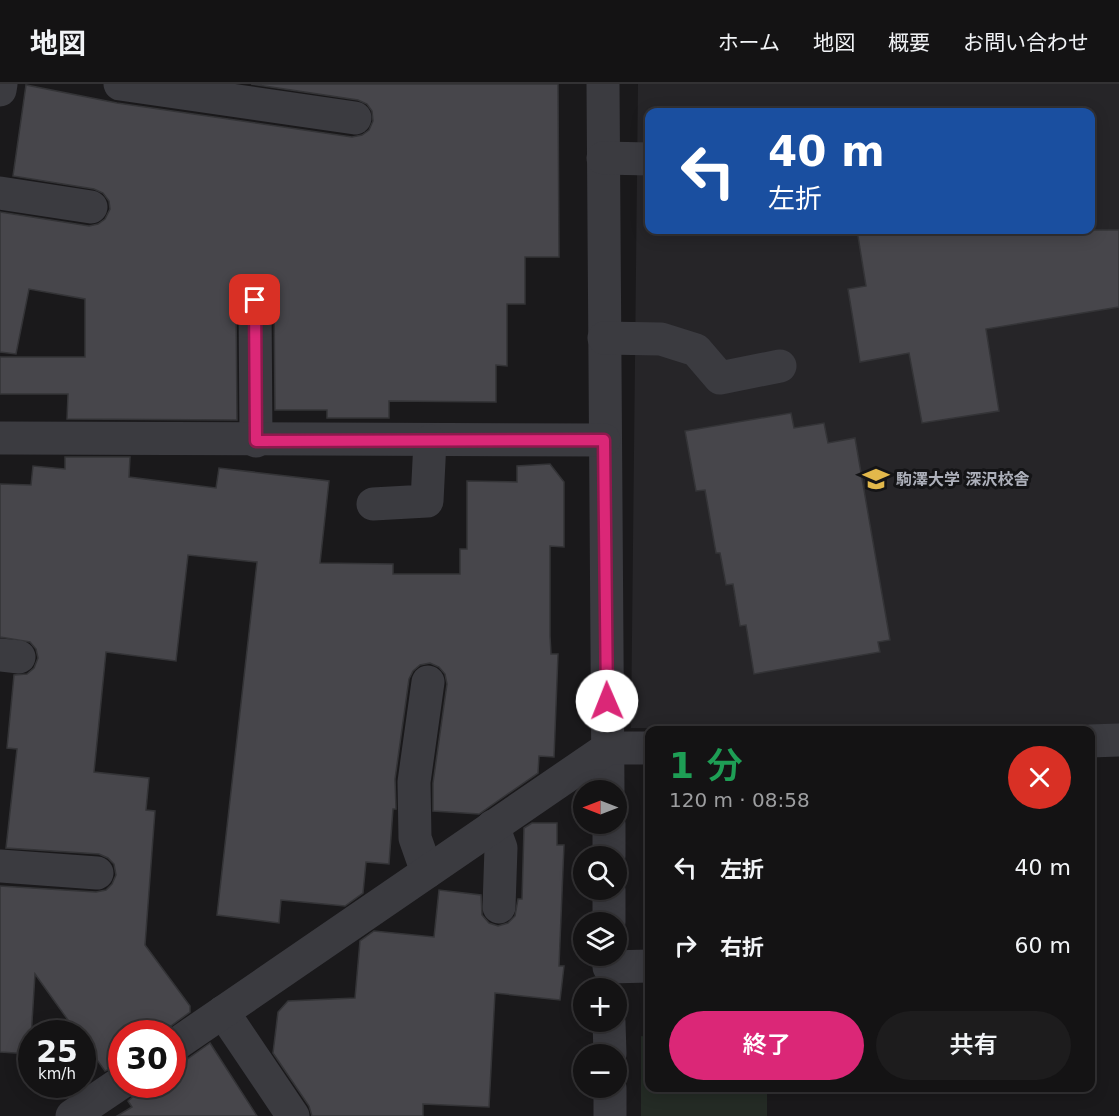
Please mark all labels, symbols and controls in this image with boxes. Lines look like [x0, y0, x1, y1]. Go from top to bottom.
text: 地図 [30, 27, 86, 60]
text: ホーム [718, 31, 780, 55]
text: 地図 [813, 31, 855, 55]
text: 概要 [888, 31, 930, 55]
text: お問い合わせ [963, 31, 1089, 55]
text: 40 m [768, 127, 885, 176]
icon: left [669, 132, 747, 210]
text: 左折 [768, 183, 822, 214]
pin [229, 274, 280, 325]
icon: arrive [238, 283, 271, 316]
school or university icon: 駒澤大学 深沢校舎 [861, 464, 891, 494]
place label: 駒澤大学 深沢校舎 [896, 470, 1030, 489]
position arrow [575, 669, 639, 733]
text: 1 分 [669, 745, 743, 786]
button: close [1008, 746, 1071, 809]
north arrow [573, 780, 627, 834]
map controls [573, 780, 627, 1098]
text: 120 m · 08:58 [669, 788, 810, 812]
button: search [573, 846, 627, 900]
icon: left [669, 851, 702, 884]
text: 40 m [1015, 855, 1071, 880]
text: 左折 [720, 857, 764, 882]
button: layers [573, 912, 627, 966]
icon: right [669, 929, 702, 962]
text: 60 m [1015, 933, 1071, 958]
text: 右折 [720, 935, 764, 960]
button: + [573, 978, 627, 1032]
button: 終了 [669, 1011, 864, 1080]
button: 共有 [876, 1011, 1071, 1080]
speed limit sign: 30 [108, 1020, 186, 1098]
text: 25 [36, 1034, 78, 1069]
button: − [573, 1044, 627, 1098]
text: km/h [38, 1065, 76, 1083]

